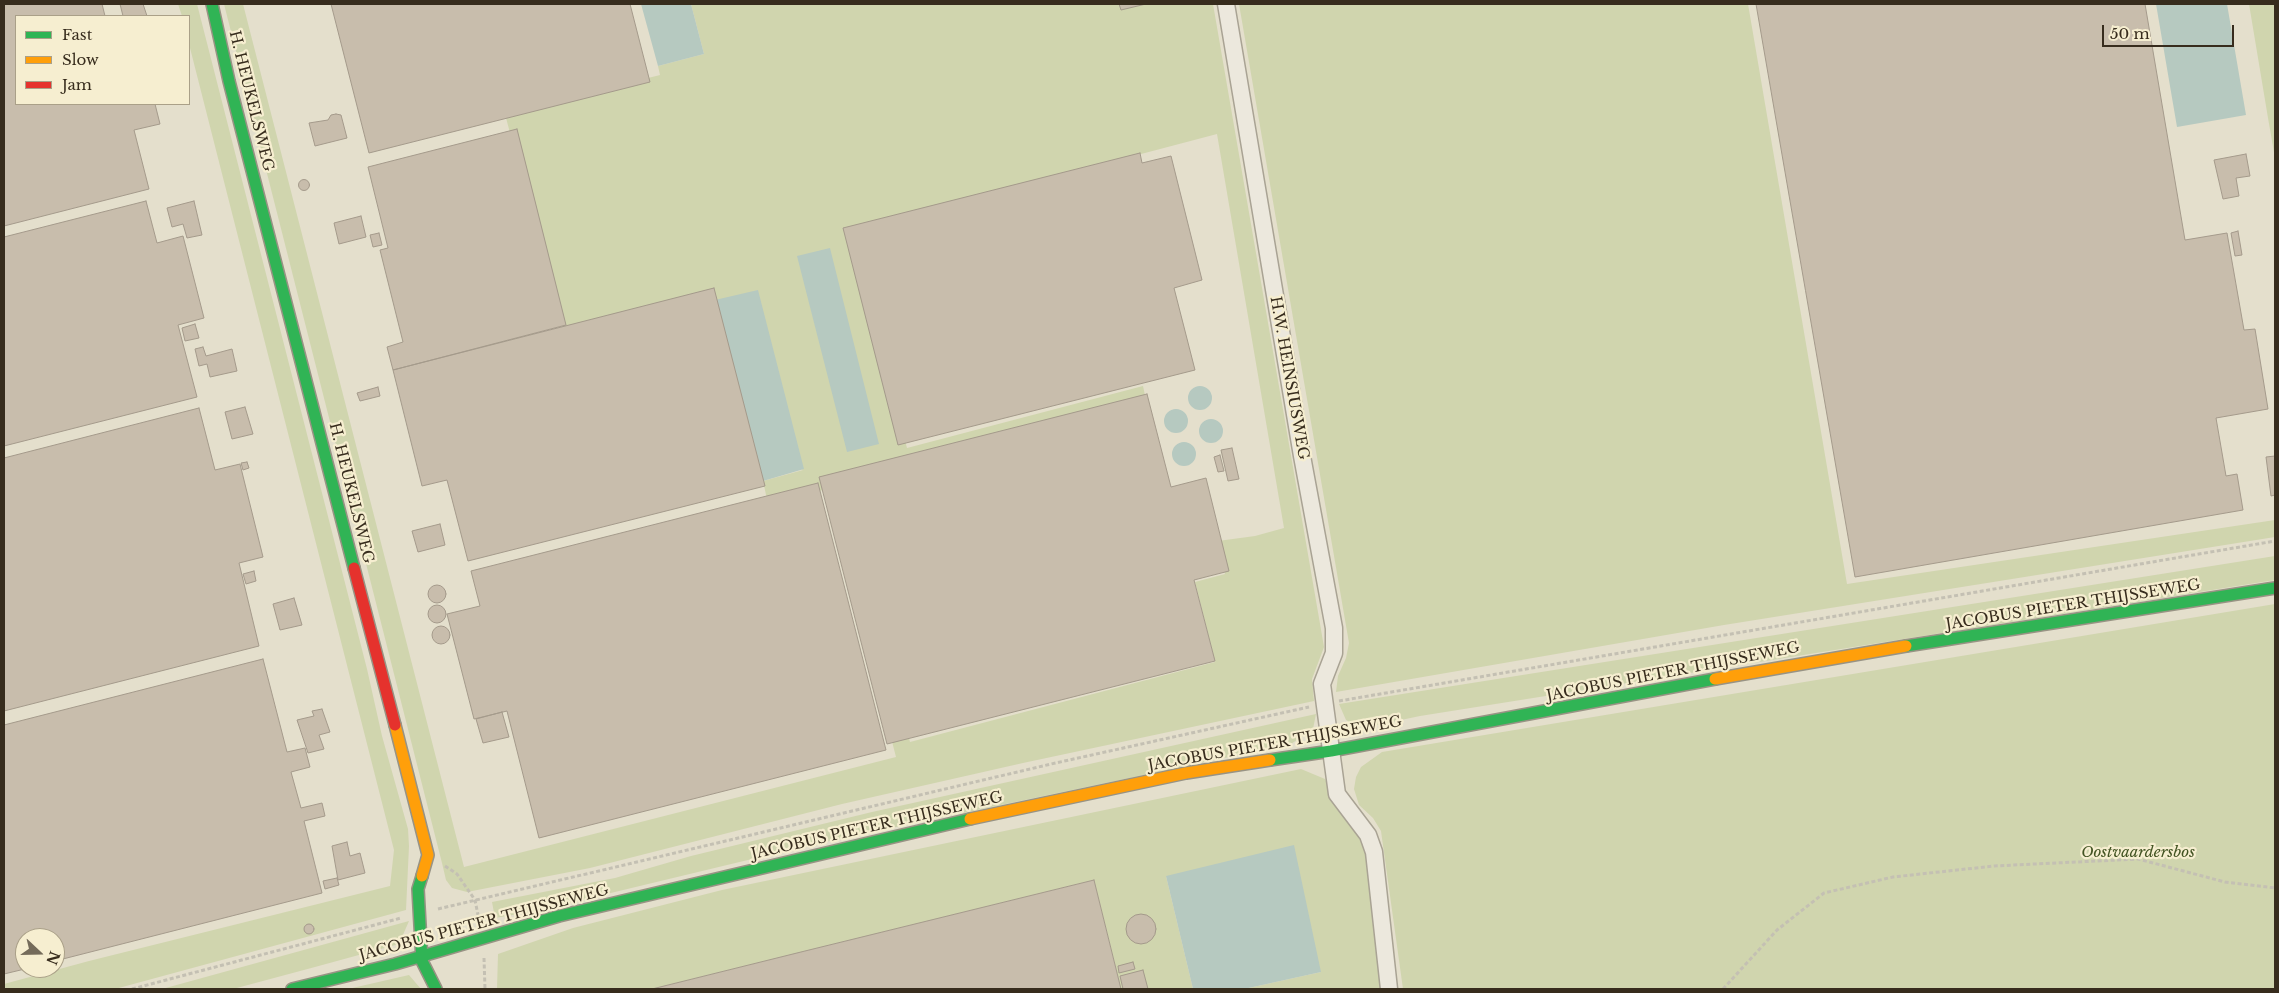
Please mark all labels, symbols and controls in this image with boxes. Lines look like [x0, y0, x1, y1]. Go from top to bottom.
legend [15, 15, 190, 105]
scale bar [2104, 15, 2236, 47]
text: 50 m [2110, 24, 2150, 43]
text: Fast [62, 25, 92, 44]
street label: H. HEUKELSWEG [225, 29, 277, 173]
text: Slow [62, 50, 99, 69]
text: Jam [62, 75, 92, 94]
street label: H.W. HEINSIUSWEG [1266, 295, 1312, 461]
street label: H. HEUKELSWEG [325, 421, 377, 565]
street label: JACOBUS PIETER THIJSSEWEG [1944, 576, 2202, 634]
street label: JACOBUS PIETER THIJSSEWEG [1545, 639, 1801, 705]
street label: JACOBUS PIETER THIJSSEWEG [1147, 713, 1403, 775]
street label: JACOBUS PIETER THIJSSEWEG [750, 788, 1004, 864]
park label: Oostvaardersbos [2081, 844, 2195, 862]
street label: JACOBUS PIETER THIJSSEWEG [357, 881, 611, 965]
north arrow [15, 928, 65, 978]
text: N [42, 949, 64, 967]

